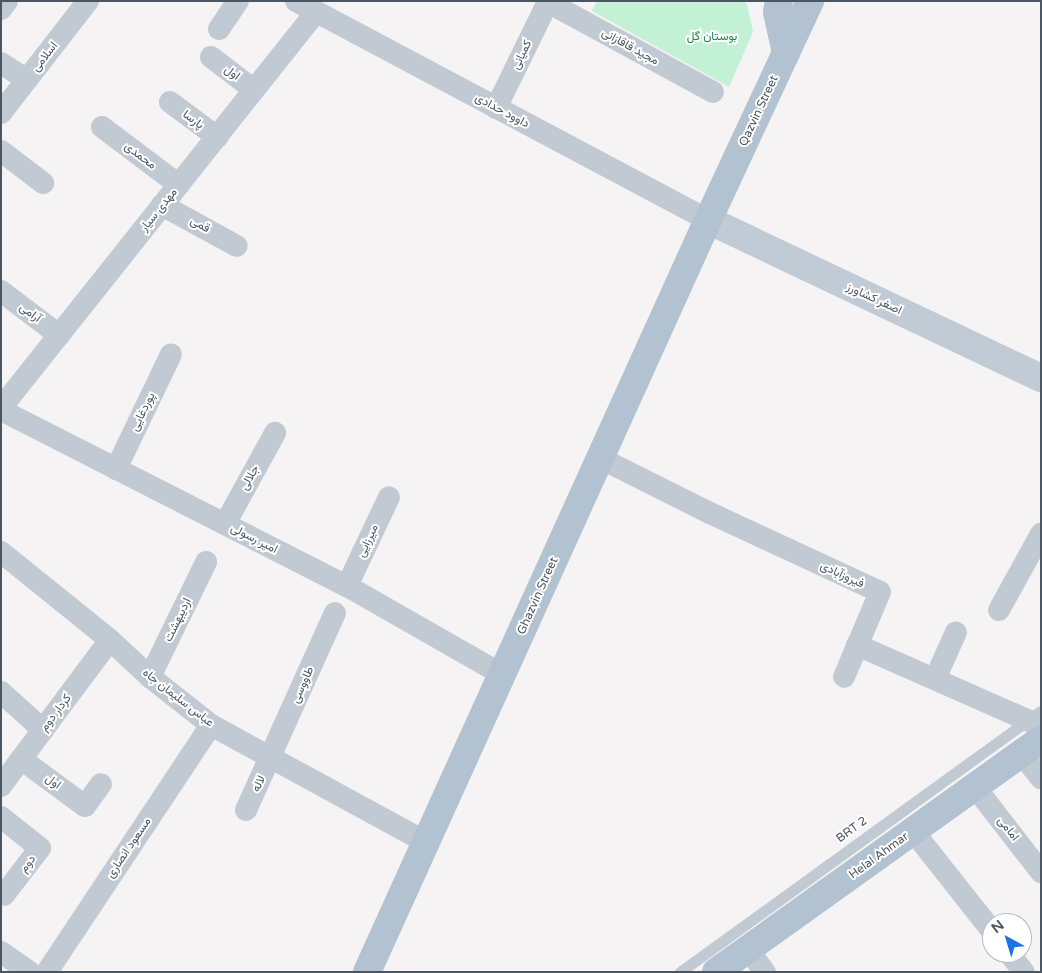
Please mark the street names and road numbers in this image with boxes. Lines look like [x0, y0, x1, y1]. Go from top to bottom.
street label: مجید قاقازانی [599, 25, 661, 69]
street label: کمیانی [509, 38, 535, 72]
street label: اسلامی [29, 39, 61, 75]
street label: اول [221, 62, 243, 84]
street label: Qazvin Street [736, 73, 782, 149]
street label: داوود حدادی [472, 91, 532, 131]
street label: پارسا [180, 107, 206, 133]
street label: محمدی [121, 139, 159, 173]
street label: مهدی سیار [137, 185, 181, 235]
street label: قمی [188, 214, 212, 236]
street label: اصغر کشاورز [844, 280, 904, 318]
street label: آرامی [16, 300, 44, 326]
street label: پوردغایی [127, 390, 159, 434]
street label: جلالی [237, 463, 263, 493]
street label: امیر رسولی [228, 521, 280, 557]
street label: میرزایی [354, 522, 382, 560]
street label: Ghazvin Street [515, 555, 561, 637]
street label: فیروزآبادی [818, 559, 866, 591]
street label: اردیبهشت [161, 596, 195, 644]
street label: طاووسی [289, 664, 317, 706]
street label: عباس سلیمان جاه [139, 666, 217, 730]
street label: کردار دوم [37, 692, 75, 734]
street label: اول [42, 772, 64, 792]
street label: لاله [249, 773, 269, 795]
street label: BRT 2 [834, 814, 870, 846]
street label: امامی [994, 814, 1022, 844]
street label: مسعود انصاری [104, 815, 154, 881]
street label: Helal Ahmar [846, 830, 912, 882]
street label: دوم [17, 852, 39, 876]

